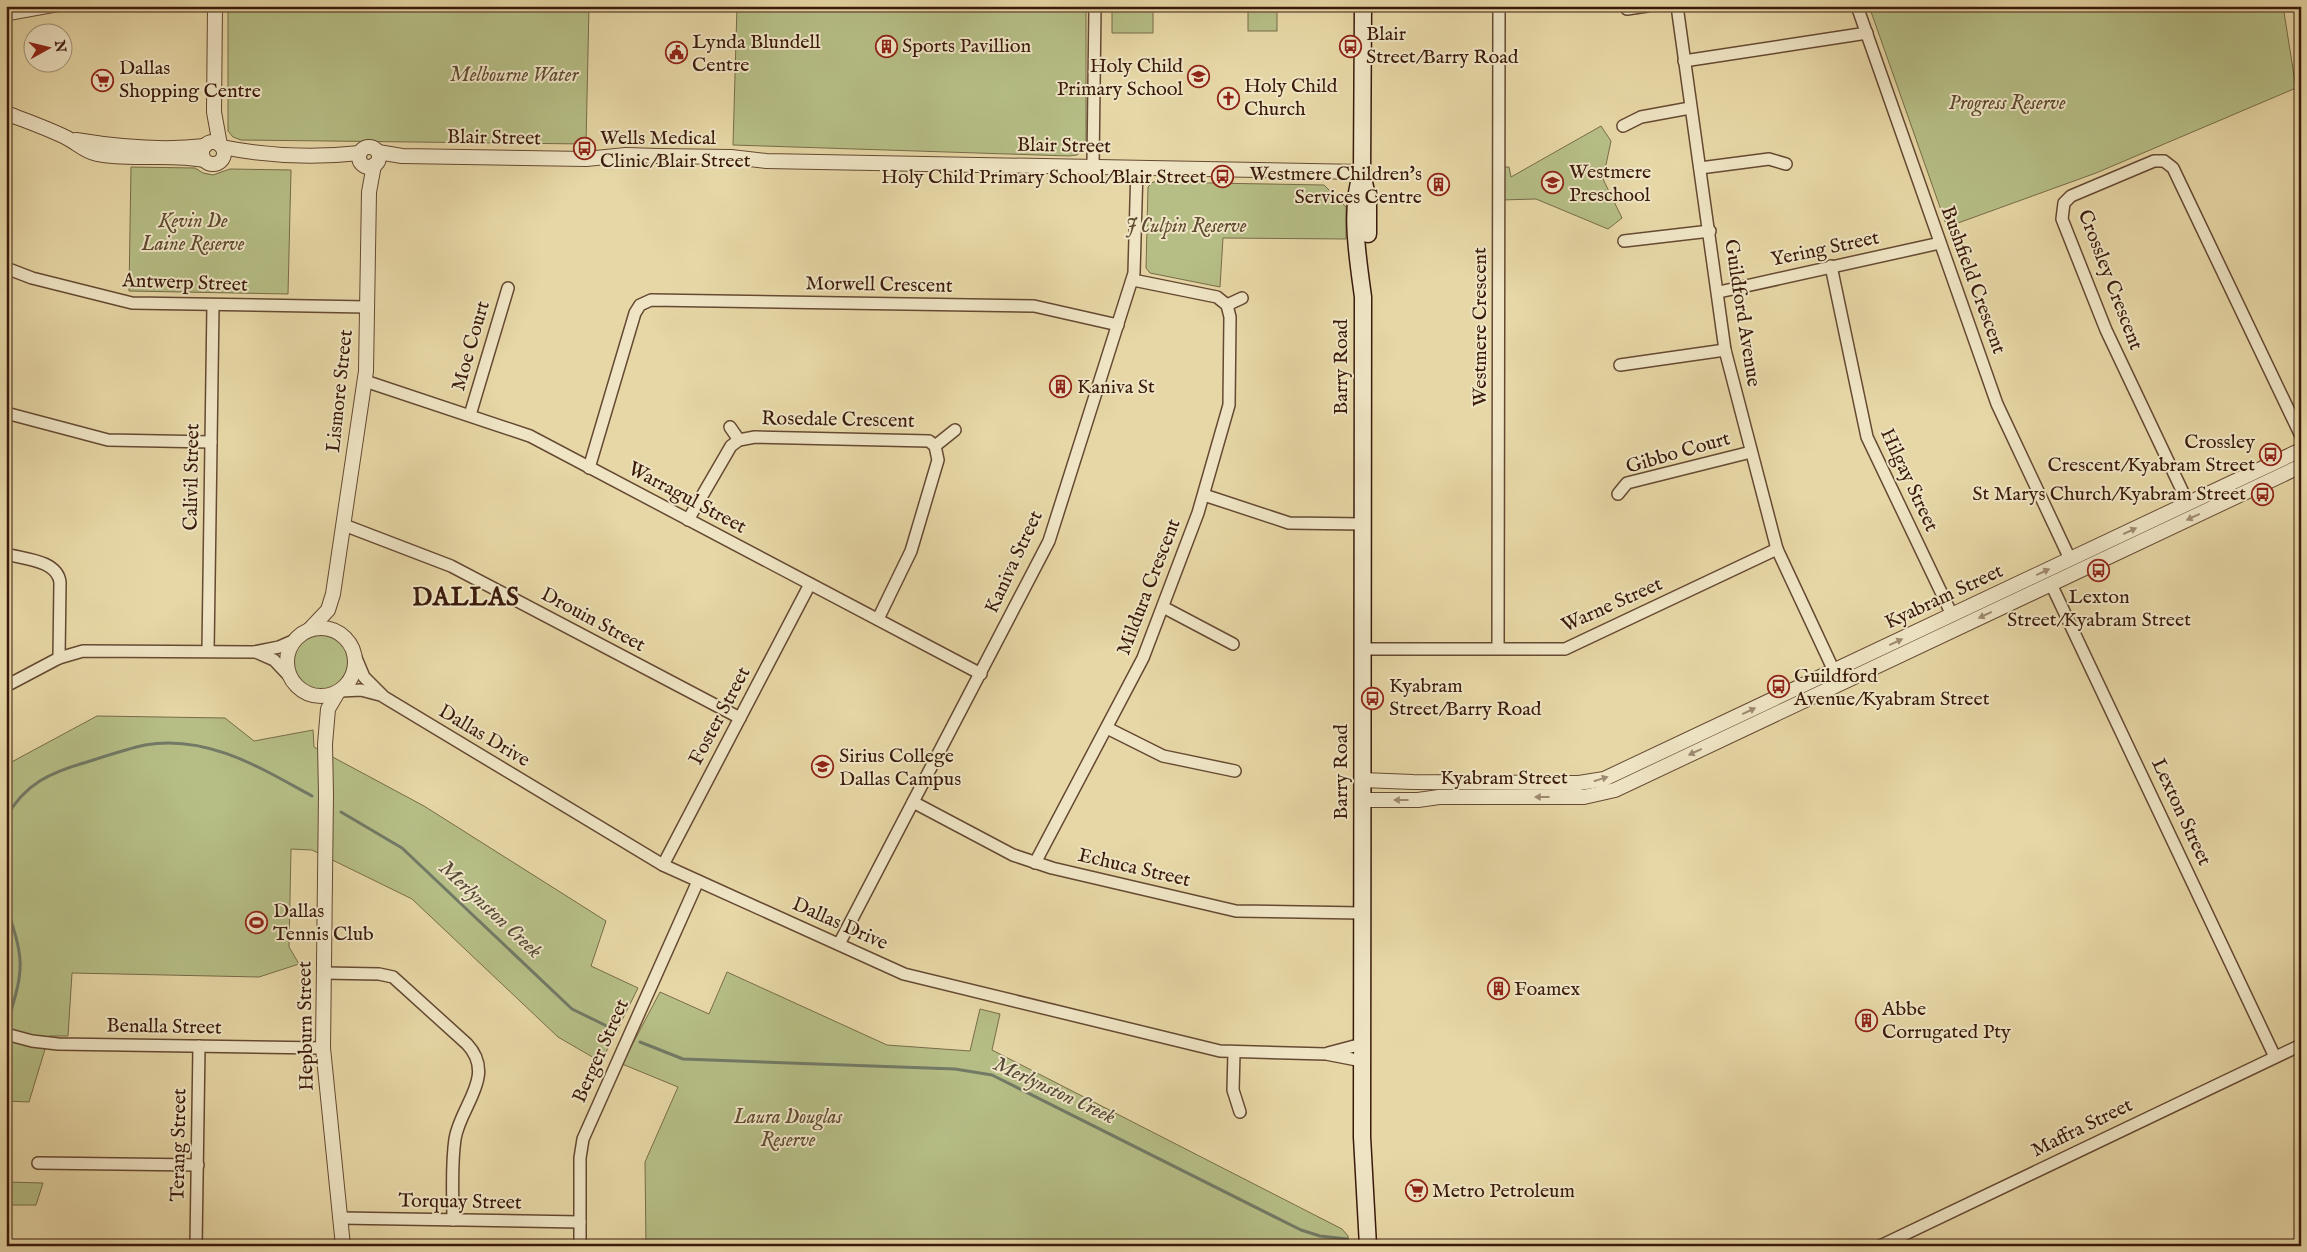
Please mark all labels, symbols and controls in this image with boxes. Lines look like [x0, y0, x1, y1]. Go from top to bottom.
north arrow [22, 22, 72, 72]
place label: Blair Street/Barry Road [1366, 22, 1519, 70]
place label: Lynda Blundell Centre [692, 30, 821, 78]
building icon: Sports Pavillion [874, 34, 898, 58]
place label: Sports Pavillion [902, 34, 1031, 59]
bus stop icon: Blair Street/Barry Road [1338, 34, 1362, 58]
text: N [50, 38, 70, 54]
public building icon: Lynda Blundell Centre [664, 41, 688, 65]
place label: Holy Child Primary School [1057, 54, 1184, 102]
place label: Dallas Shopping Centre [119, 56, 261, 104]
park label: Melbourne Water [450, 63, 579, 88]
school or university icon: Holy Child Primary School [1187, 65, 1211, 89]
supermarket icon: Dallas Shopping Centre [91, 68, 115, 92]
place label: Holy Child Church [1244, 74, 1338, 122]
church icon: Holy Child Church [1216, 86, 1240, 110]
park label: Progress Reserve [1948, 91, 2066, 117]
street label: Blair Street [447, 125, 541, 151]
place label: Wells Medical Clinic/Blair Street [600, 126, 751, 174]
street label: Blair Street [1017, 133, 1111, 159]
bus stop icon: Wells Medical Clinic/Blair Street [572, 137, 596, 161]
place label: Westmere Preschool [1569, 160, 1651, 208]
place label: Westmere Children's Services Centre [1249, 162, 1422, 210]
place label: Holy Child Primary School/Blair Street [881, 165, 1206, 190]
bus stop icon: Holy Child Primary School/Blair Street [1210, 165, 1234, 189]
school or university icon: Westmere Preschool [1541, 171, 1565, 195]
building icon: Westmere Children's Services Centre [1426, 173, 1450, 197]
street label: Bushfield Crescent [1935, 203, 2011, 357]
street label: Crossley Crescent [2072, 206, 2148, 354]
park label: Kevin De Laine Reserve [140, 209, 245, 257]
park label: J Culpin Reserve [1126, 214, 1247, 239]
street label: Yering Street [1769, 225, 1881, 273]
street label: Guildford Avenue [1718, 237, 1766, 389]
street label: Westmere Crescent [1468, 247, 1493, 407]
street label: Antwerp Street [121, 268, 248, 298]
street label: Morwell Crescent [805, 271, 953, 299]
street label: Moe Court [446, 298, 496, 394]
street label: Barry Road [1329, 319, 1354, 415]
street label: Lismore Street [321, 328, 359, 454]
building icon: Kaniva St [1049, 375, 1073, 399]
place label: Kaniva St [1077, 375, 1155, 400]
street label: Rosedale Crescent [761, 406, 915, 434]
street label: Calivil Street [179, 423, 205, 531]
street label: Hilgay Street [1874, 424, 1944, 536]
street label: Gibbo Court [1623, 426, 1733, 480]
place label: Crossley Crescent/Kyabram Street [2048, 430, 2255, 478]
bus stop icon: Crossley Crescent/Kyabram Street [2259, 442, 2283, 466]
street label: Warragul Street [623, 456, 751, 540]
place label: St Marys Church/Kyabram Street [1972, 482, 2246, 507]
bus stop icon: St Marys Church/Kyabram Street [2250, 482, 2274, 506]
street label: Kaniva Street [979, 507, 1049, 617]
one-way arrow [2186, 512, 2201, 521]
street label: Mildura Crescent [1112, 515, 1187, 659]
one-way arrow [2123, 527, 2137, 535]
street label: Kyabram Street [1881, 559, 2007, 635]
bus stop icon: Lexton Street/Kyabram Street [2087, 559, 2111, 583]
one-way arrow [2035, 568, 2050, 577]
street label: Warne Street [1558, 572, 1666, 638]
district label: DALLAS [412, 582, 520, 614]
street label: Drouin Street [537, 582, 650, 658]
place label: Lexton Street/Kyabram Street [2007, 585, 2191, 633]
one-way arrow [1978, 612, 1992, 620]
one-way arrow [1889, 637, 1903, 645]
street label: Foster Street [684, 662, 756, 769]
place label: Guildford Avenue/Kyabram Street [1793, 664, 1990, 712]
place label: Kyabram Street/Barry Road [1389, 674, 1542, 722]
bus stop icon: Guildford Avenue/Kyabram Street [1766, 675, 1790, 699]
bus stop icon: Kyabram Street/Barry Road [1361, 686, 1385, 710]
street label: Dallas Drive [434, 699, 534, 773]
one-way arrow [1742, 707, 1756, 715]
street label: Barry Road [1329, 724, 1354, 820]
place label: Sirius College Dallas Campus [839, 744, 961, 792]
one-way arrow [1688, 748, 1703, 757]
street label: Lexton Street [2145, 754, 2217, 870]
school or university icon: Sirius College Dallas Campus [811, 755, 835, 779]
street label: Kyabram Street [1440, 766, 1568, 791]
one-way arrow [1594, 775, 1609, 783]
one-way arrow [1534, 793, 1550, 801]
one-way arrow [1393, 796, 1409, 804]
street label: Echuca Street [1075, 843, 1193, 893]
water label: Merlynston Creek [433, 855, 548, 965]
street label: Dallas Drive [788, 892, 892, 956]
place label: Dallas Tennis Club [273, 899, 374, 947]
sports icon: Dallas Tennis Club [245, 911, 269, 935]
street label: Hepburn Street [292, 961, 320, 1091]
building icon: Foamex [1486, 977, 1510, 1001]
place label: Foamex [1514, 977, 1581, 1002]
street label: Berger Street [567, 995, 635, 1107]
place label: Abbe Corrugated Pty [1881, 997, 2011, 1045]
building icon: Abbe Corrugated Pty [1854, 1009, 1878, 1033]
street label: Benalla Street [106, 1013, 222, 1041]
water label: Merlynston Creek [989, 1051, 1120, 1131]
street label: Terang Street [166, 1088, 192, 1202]
street label: Maffra Street [2027, 1093, 2137, 1163]
park label: Laura Douglas Reserve [733, 1105, 842, 1153]
supermarket icon: Metro Petroleum [1404, 1179, 1428, 1203]
place label: Metro Petroleum [1432, 1179, 1575, 1204]
street label: Torquay Street [398, 1188, 522, 1216]

